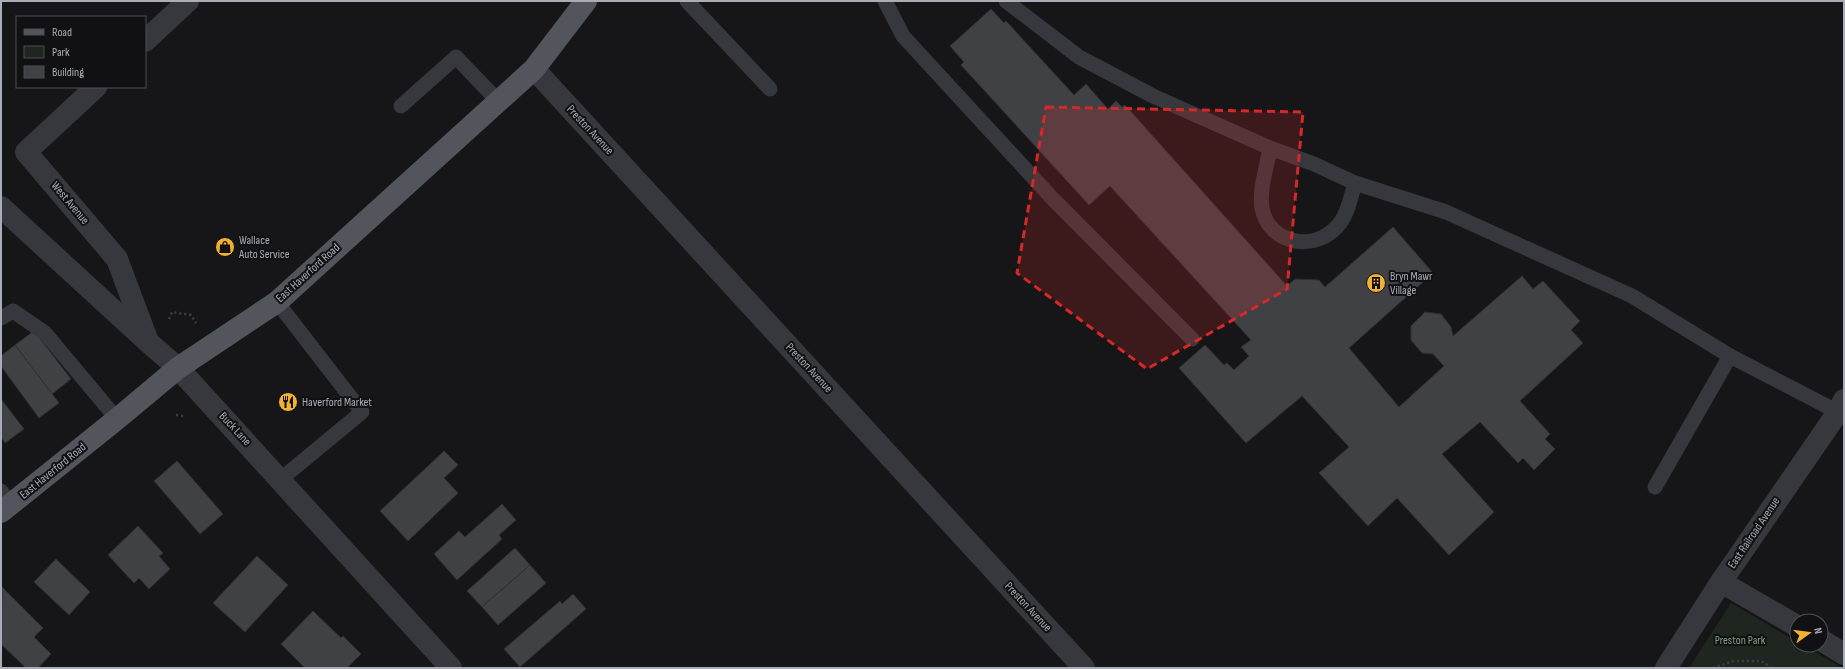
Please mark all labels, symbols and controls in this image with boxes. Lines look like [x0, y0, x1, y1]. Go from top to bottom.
legend [16, 16, 146, 88]
text: Road [52, 25, 72, 40]
text: Park [52, 45, 70, 60]
text: Building [52, 65, 84, 80]
street label: Preston Avenue [563, 102, 617, 158]
street label: West Avenue [48, 178, 92, 228]
place label: Wallace Auto Service [238, 233, 290, 262]
shop icon: Wallace Auto Service [214, 236, 236, 258]
street label: East Haverford Road [273, 240, 343, 306]
place label: Bryn Mawr Village [1390, 269, 1433, 298]
building icon: Bryn Mawr Village [1365, 272, 1387, 294]
street label: Preston Avenue [782, 340, 836, 396]
restaurant icon: Haverford Market [277, 391, 299, 413]
place label: Haverford Market [302, 395, 372, 410]
street label: Buck Lane [216, 409, 254, 449]
street label: East Haverford Road [17, 440, 89, 502]
street label: East Railroad Avenue [1725, 494, 1783, 572]
street label: Preston Avenue [1001, 579, 1055, 635]
north arrow [1789, 613, 1829, 653]
text: N [1811, 626, 1825, 635]
park label: Preston Park [1715, 633, 1766, 648]

